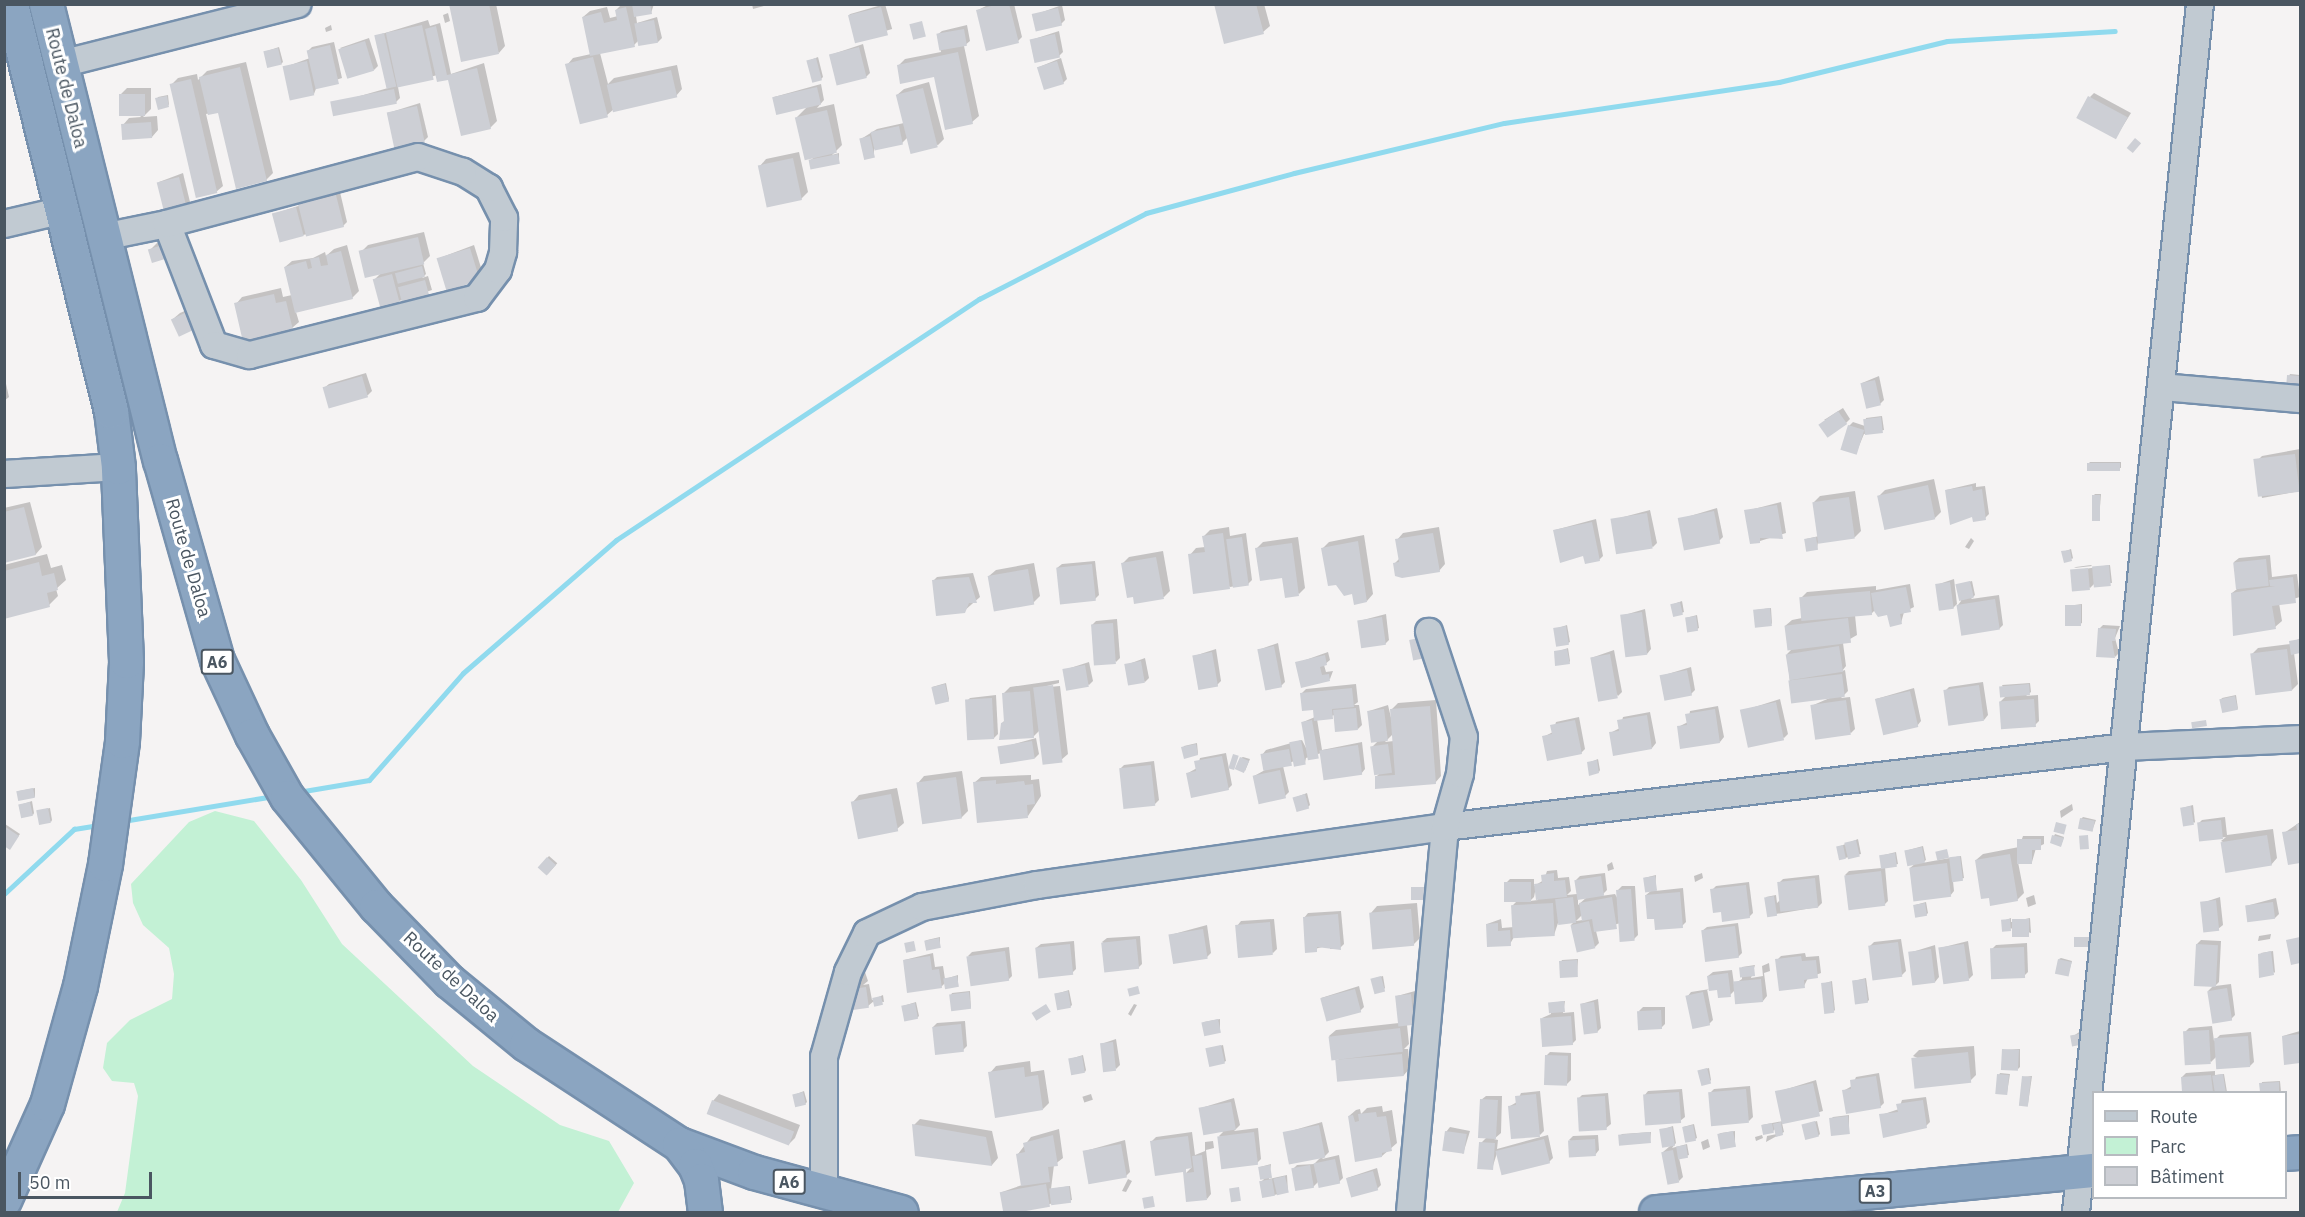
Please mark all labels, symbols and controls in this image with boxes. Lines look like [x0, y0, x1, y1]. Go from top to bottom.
street label: Route de Daloa [41, 26, 91, 150]
street label: Route de Daloa [161, 496, 215, 620]
road number: A6 [200, 649, 234, 675]
street label: Route de Daloa [399, 927, 503, 1027]
legend [2092, 1091, 2287, 1199]
text: Route [2150, 1105, 2198, 1128]
text: Parc [2150, 1135, 2186, 1158]
scale bar [21, 1160, 154, 1198]
text: Bâtiment [2150, 1165, 2224, 1188]
road number: A6 [772, 1169, 806, 1195]
text: 50 m [29, 1171, 71, 1194]
road number: A3 [1858, 1178, 1892, 1204]

